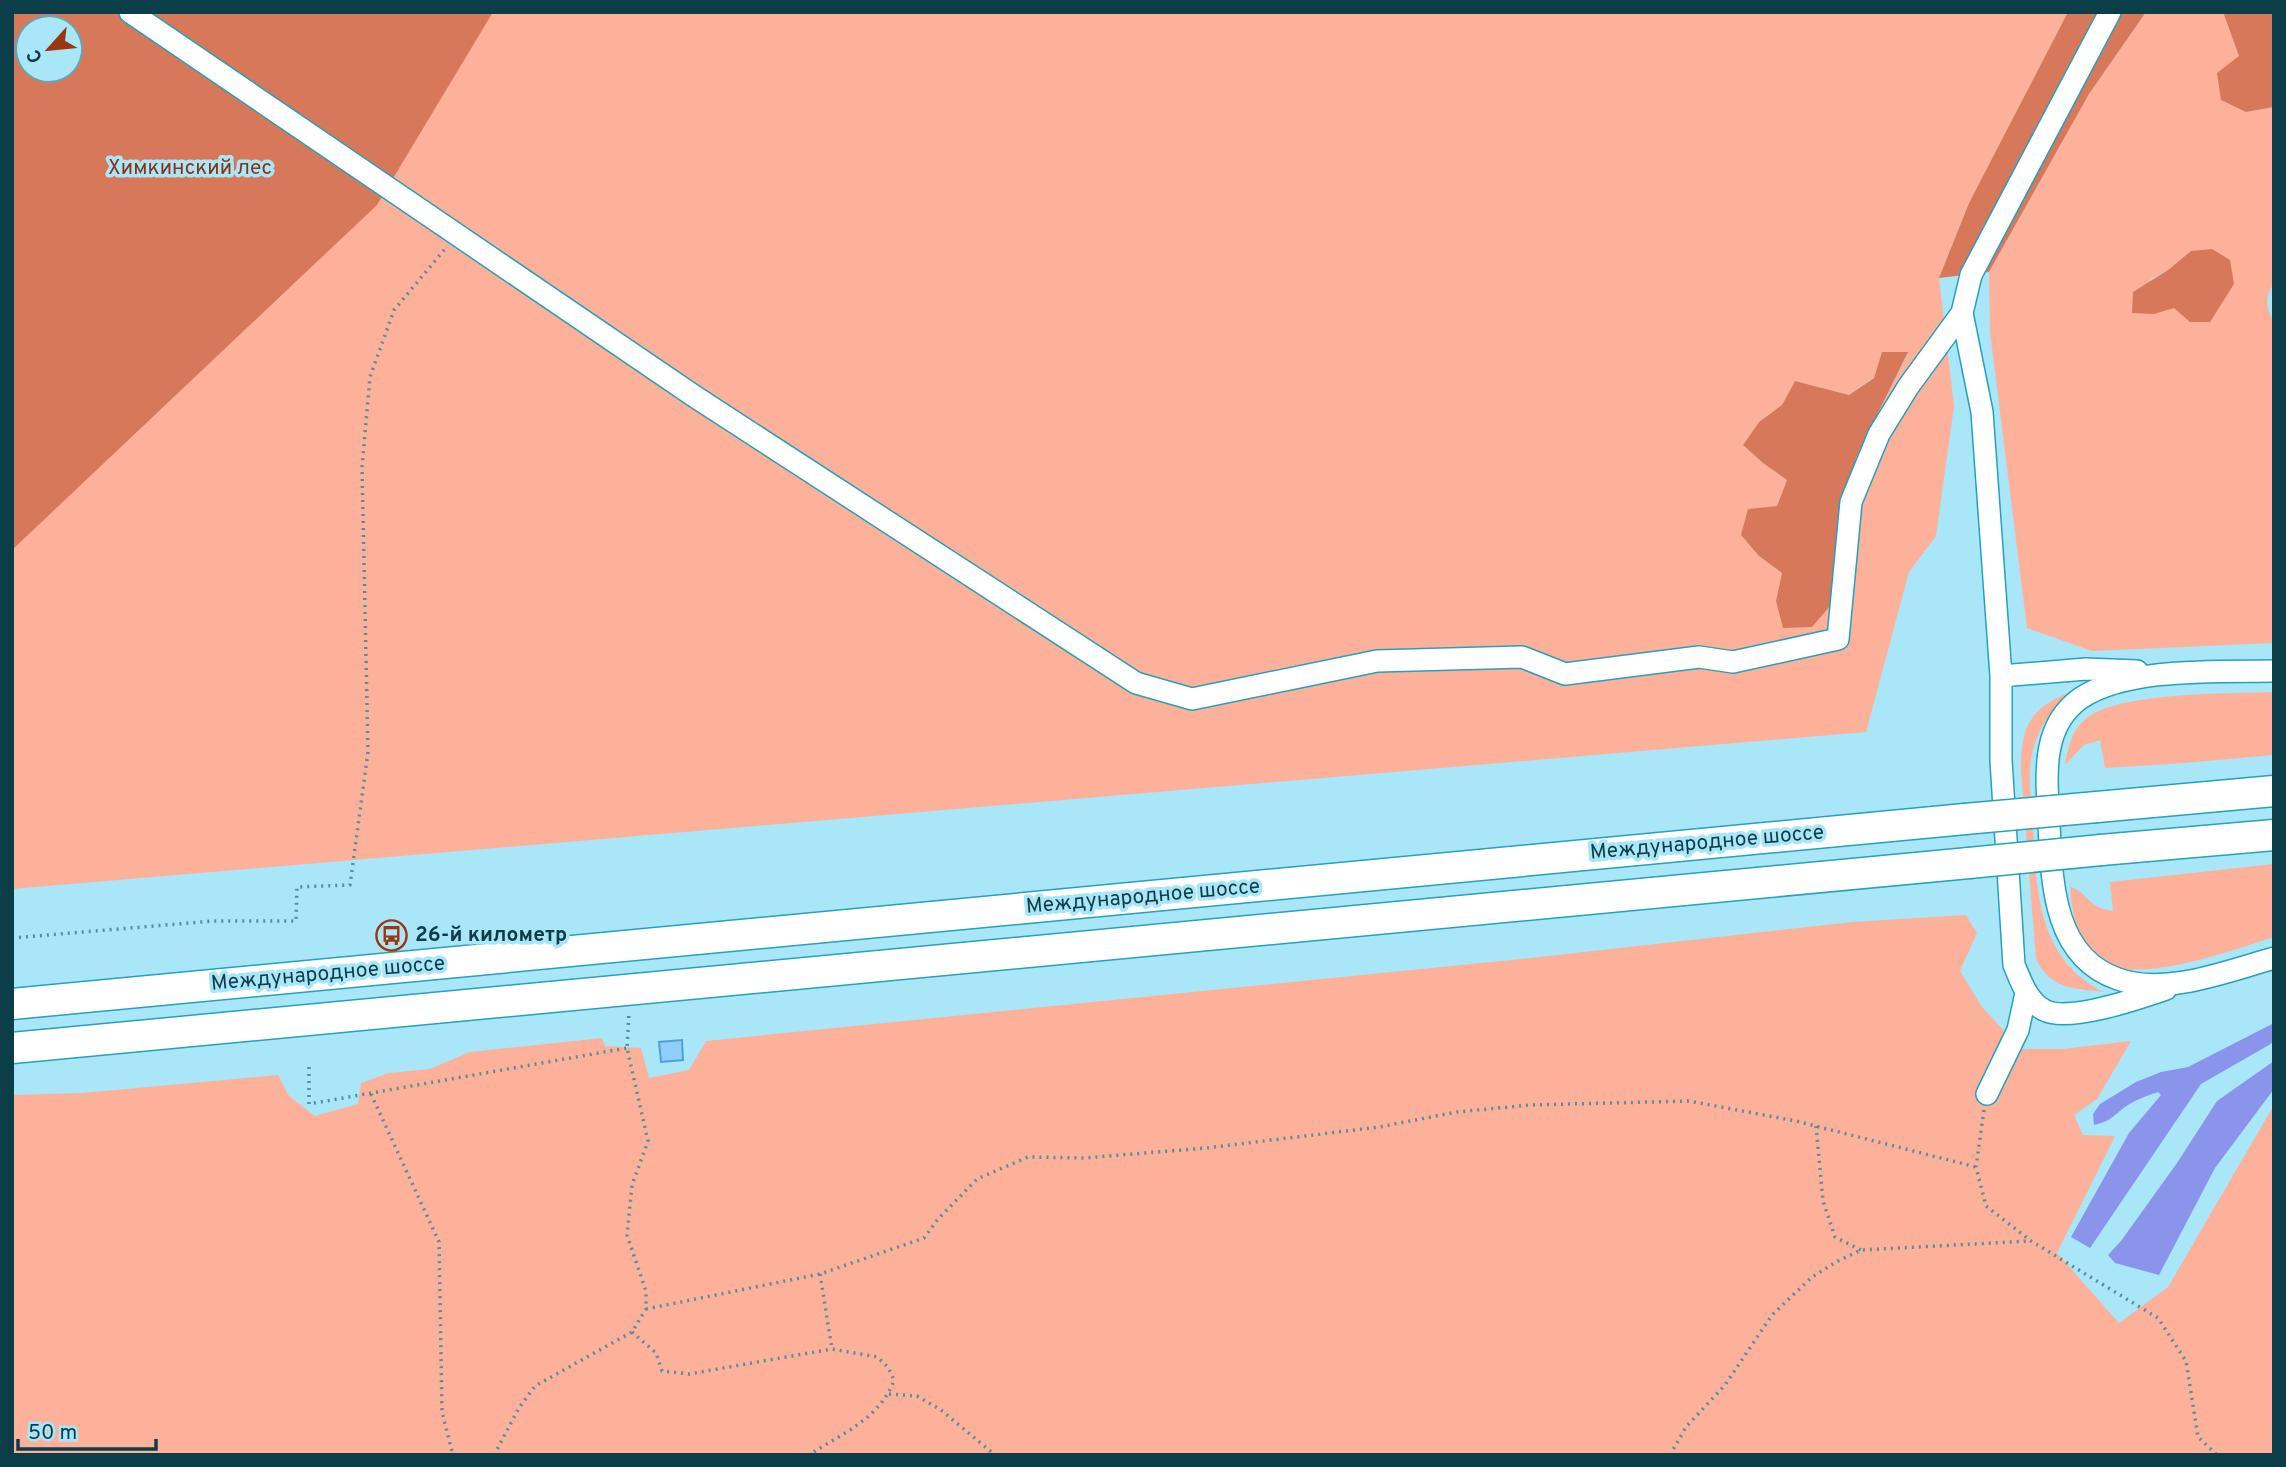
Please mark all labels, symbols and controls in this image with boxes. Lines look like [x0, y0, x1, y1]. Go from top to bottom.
north arrow [14, 14, 84, 84]
text: С [22, 45, 49, 67]
park label: Химкинский лес [108, 155, 272, 182]
street label: Международное шоссе [1589, 819, 1825, 867]
street label: Международное шоссе [1025, 873, 1261, 921]
bus stop icon: 26-й километр [375, 918, 409, 952]
place label: 26-й километр [415, 922, 567, 949]
street label: Международное шоссе [210, 950, 446, 998]
scale bar [18, 1408, 156, 1452]
text: 50 m [28, 1420, 77, 1447]

